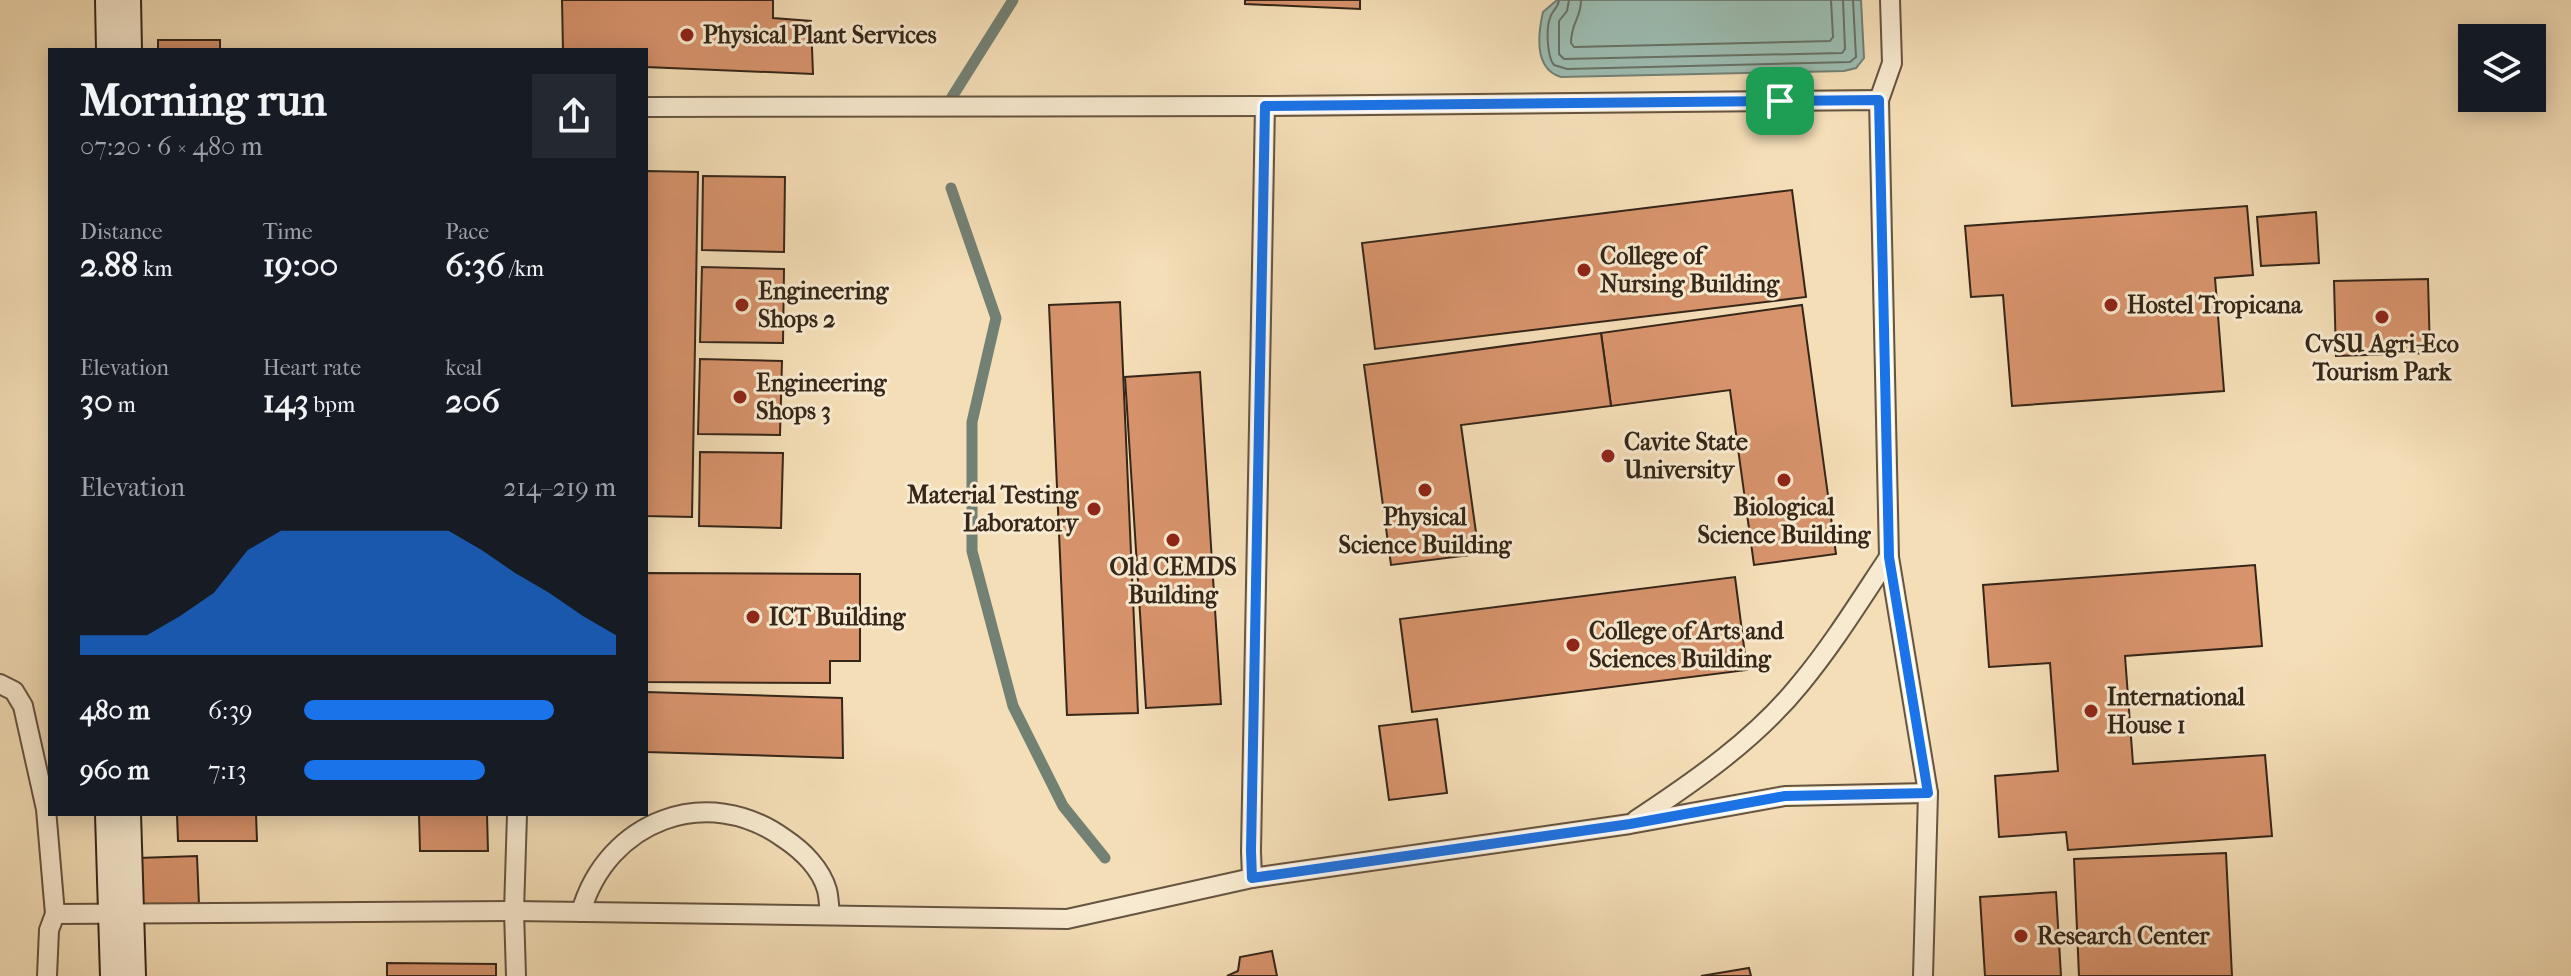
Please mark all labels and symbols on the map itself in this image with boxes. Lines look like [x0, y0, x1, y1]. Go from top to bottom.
place label: Physical Plant Services [703, 21, 937, 49]
marker: Physical Plant Services [678, 26, 696, 44]
pin [1746, 67, 1814, 135]
place label: College of Nursing Building [1600, 242, 1780, 298]
marker: College of Nursing Building [1575, 261, 1593, 279]
place label: Engineering Shops 2 [758, 277, 889, 333]
place label: Hostel Tropicana [2127, 291, 2303, 319]
marker: Engineering Shops 2 [733, 296, 751, 314]
marker: Hostel Tropicana [2102, 296, 2120, 314]
marker: CvSU Agri-Eco Tourism Park [2373, 308, 2391, 326]
place label: CvSU Agri-Eco Tourism Park [2305, 330, 2459, 386]
place label: Engineering Shops 3 [756, 369, 887, 425]
marker: Engineering Shops 3 [731, 388, 749, 406]
place label: Cavite State University [1623, 428, 1748, 484]
marker: Cavite State University [1599, 447, 1617, 465]
marker: Biological Science Building [1775, 471, 1793, 489]
place label: Material Testing Laboratory [907, 481, 1079, 537]
marker: Physical Science Building [1416, 481, 1434, 499]
place label: Biological Science Building [1698, 493, 1872, 549]
marker: Material Testing Laboratory [1085, 500, 1103, 518]
place label: Physical Science Building [1339, 503, 1513, 559]
marker: Old CEMDS Building [1164, 531, 1182, 549]
place label: Old CEMDS Building [1109, 553, 1237, 609]
place label: ICT Building [769, 603, 906, 631]
marker: ICT Building [744, 608, 762, 626]
place label: College of Arts and Sciences Building [1589, 617, 1784, 673]
marker: College of Arts and Sciences Building [1564, 636, 1582, 654]
place label: International House 1 [2107, 683, 2245, 739]
marker: International House 1 [2082, 702, 2100, 720]
place label: Research Center [2037, 922, 2210, 950]
marker: Research Center [2012, 927, 2030, 945]

